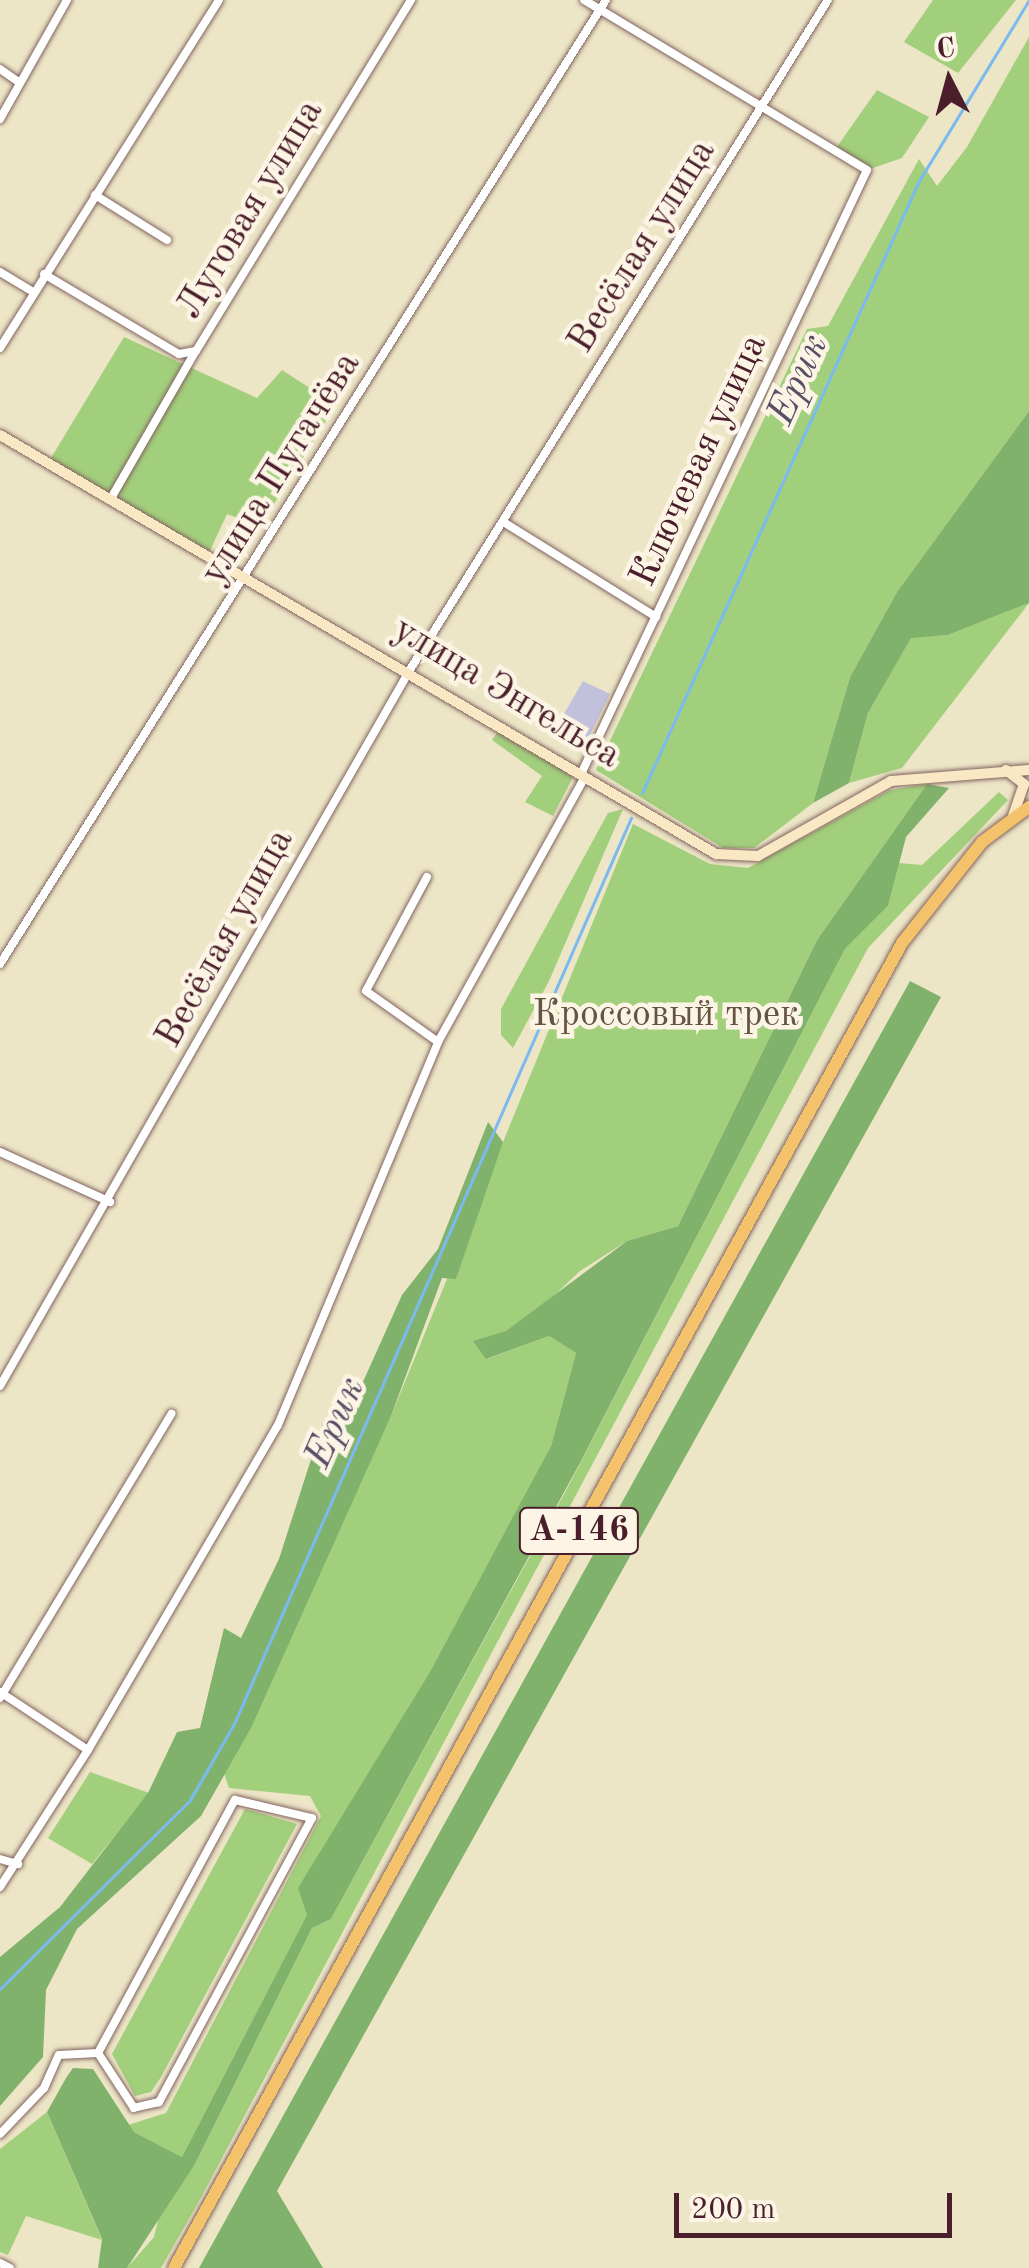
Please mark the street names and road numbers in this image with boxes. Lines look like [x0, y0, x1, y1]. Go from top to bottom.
street label: Луговая улица [168, 92, 334, 328]
street label: Весёлая улица [559, 132, 727, 362]
street label: Ключевая улица [622, 328, 778, 594]
street label: улица Пугачёва [192, 344, 372, 594]
street label: улица Энгельса [384, 608, 628, 780]
street label: Весёлая улица [147, 822, 305, 1056]
road number: А-146 [516, 1501, 642, 1561]

